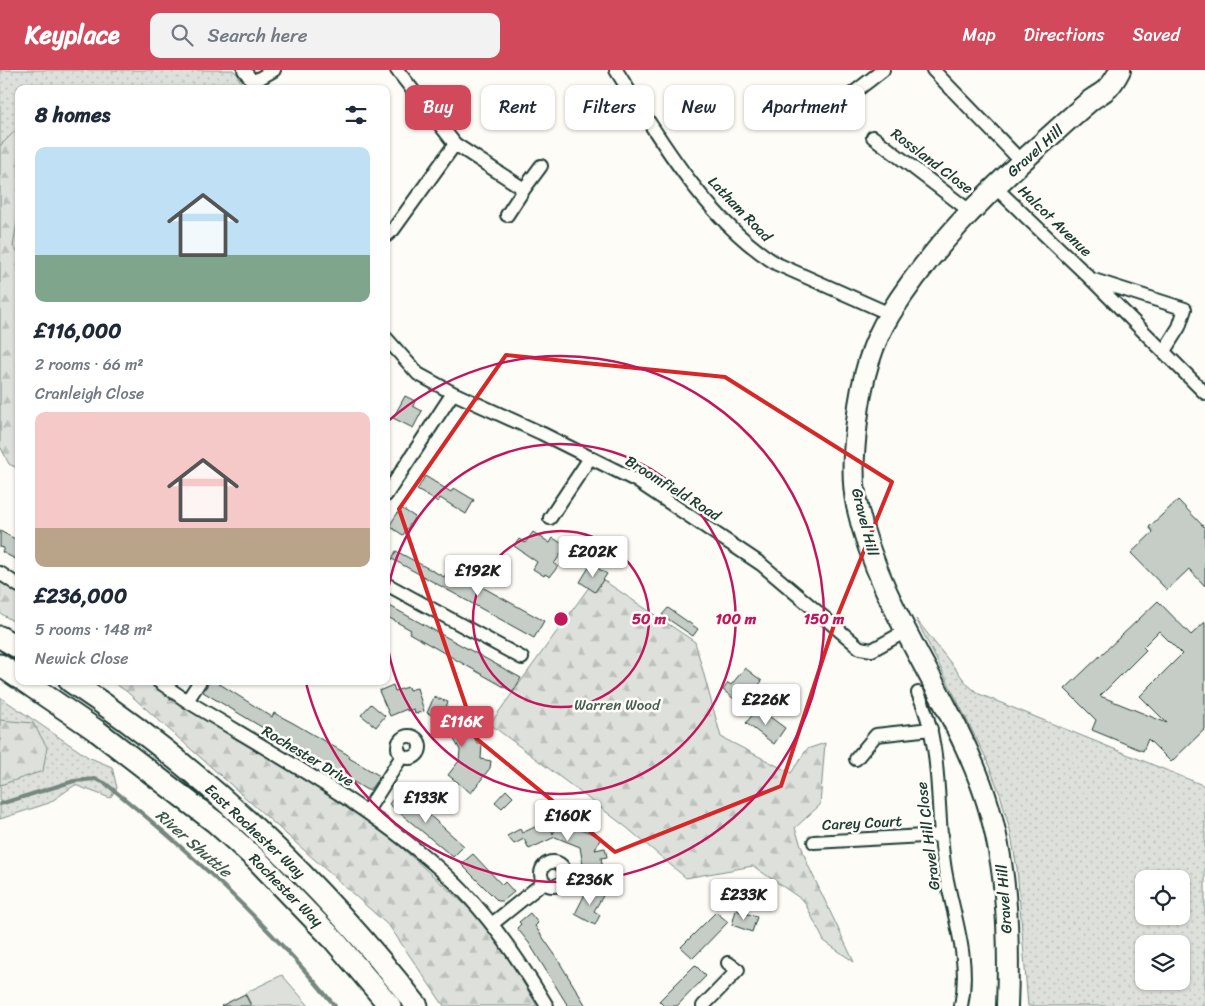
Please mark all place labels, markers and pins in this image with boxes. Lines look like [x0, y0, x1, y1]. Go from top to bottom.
pin: £202K [558, 536, 628, 578]
pin: £192K [443, 554, 513, 597]
centre of rings [552, 610, 570, 628]
pin: £226K [731, 684, 801, 726]
pin: £116K [427, 706, 497, 748]
pin: £133K [391, 782, 461, 824]
pin: £160K [533, 800, 603, 842]
pin: £236K [555, 864, 625, 906]
pin: £233K [709, 878, 779, 921]

